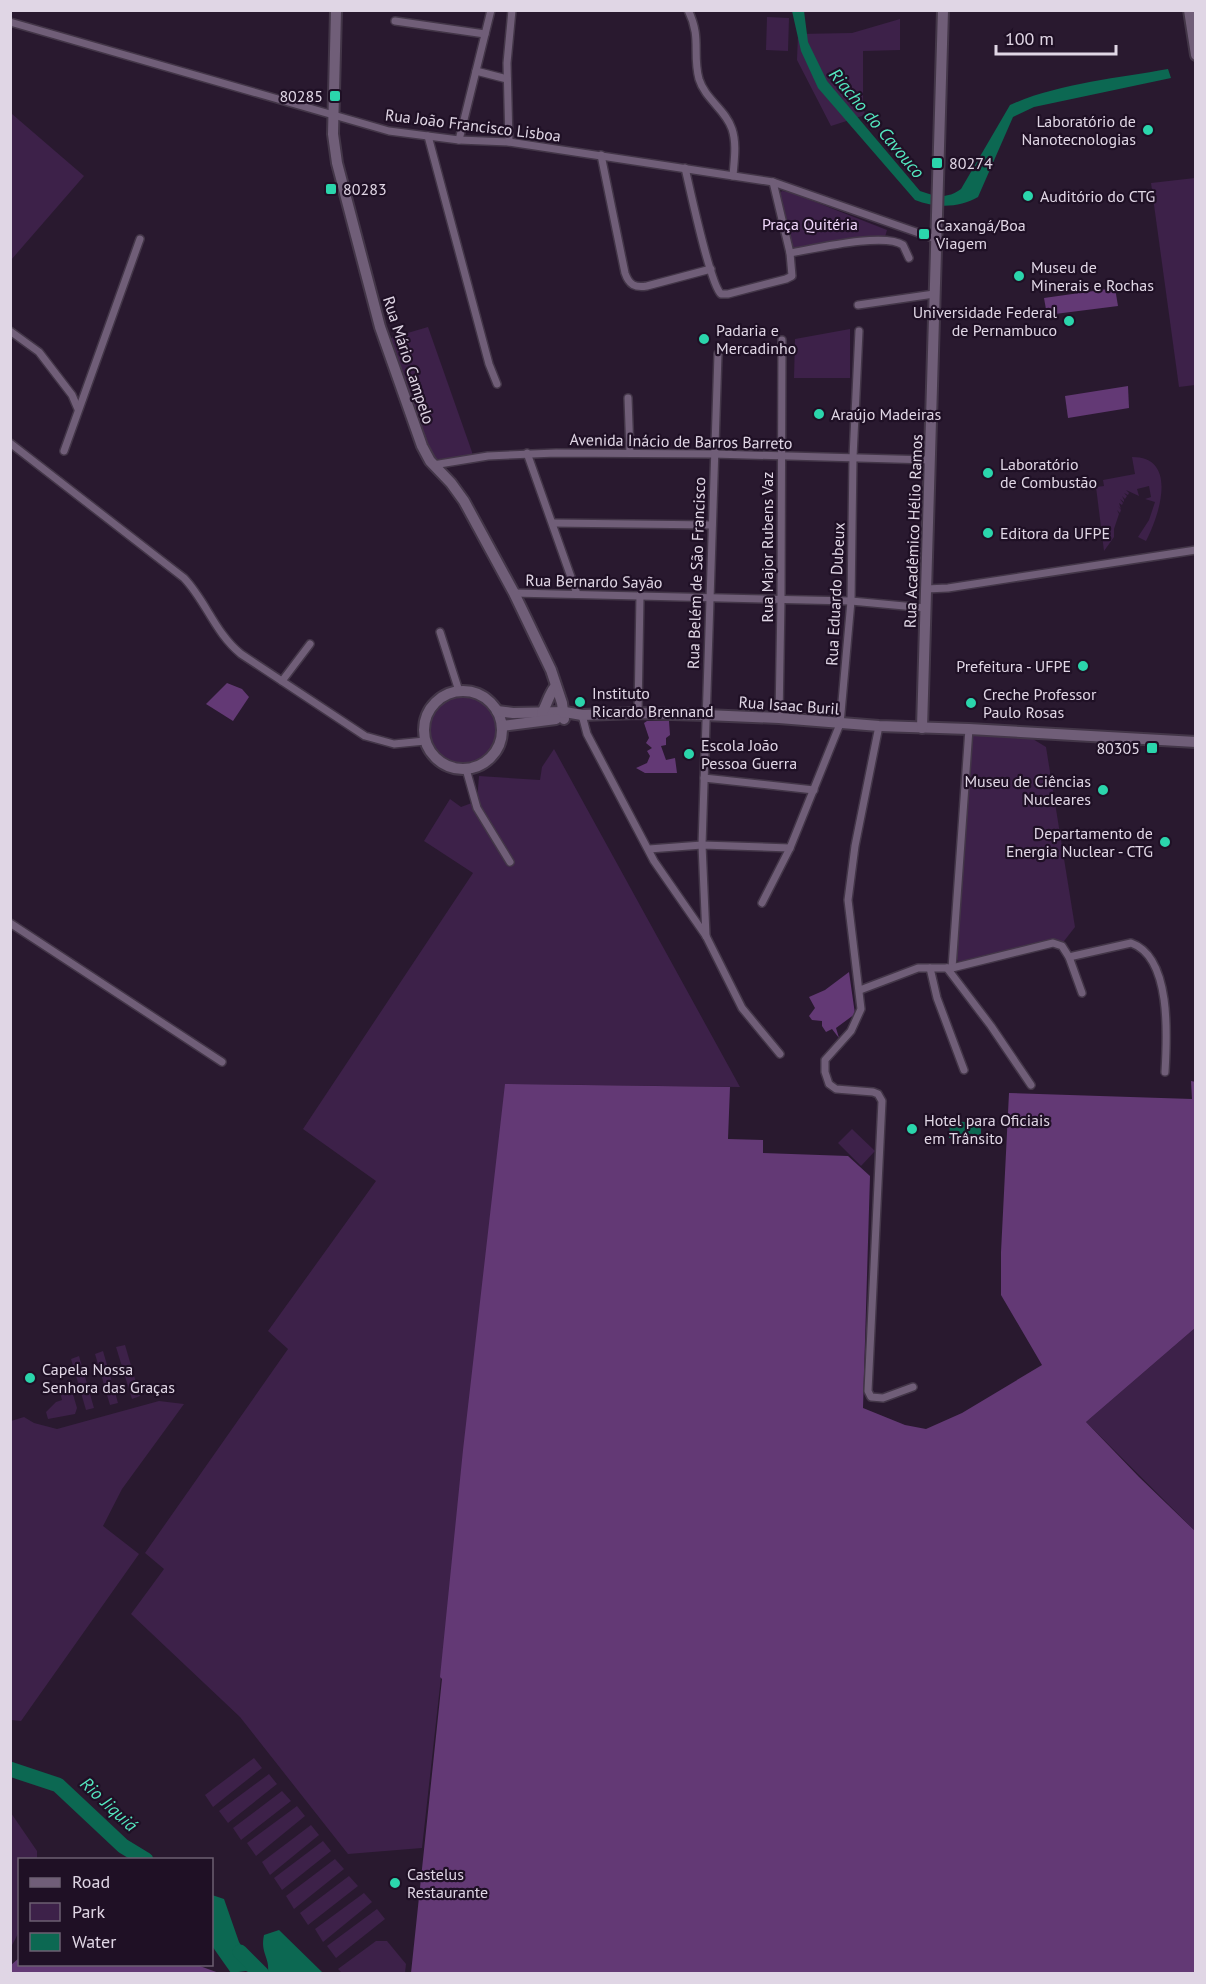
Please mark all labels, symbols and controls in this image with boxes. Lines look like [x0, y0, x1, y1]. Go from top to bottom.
scale bar [996, 18, 1116, 56]
text: 100 m [1005, 27, 1054, 50]
water label: Riacho do Cavouco [824, 63, 930, 183]
place label: 80285 [279, 86, 323, 106]
marker: 80285 [328, 89, 342, 103]
street label: Rua João Francisco Lisboa [384, 104, 562, 146]
place label: Laboratório de Nanotecnologias [1021, 111, 1136, 149]
marker: Laboratório de Nanotecnologias [1141, 123, 1155, 137]
place label: 80274 [949, 153, 993, 173]
marker: 80274 [930, 156, 944, 170]
place label: 80283 [343, 179, 387, 199]
marker: 80283 [324, 182, 338, 196]
place label: Auditório do CTG [1040, 186, 1155, 206]
marker: Auditório do CTG [1021, 189, 1035, 203]
park label: Praça Quitéria [762, 214, 858, 234]
place label: Caxangá/Boa Viagem [935, 215, 1026, 253]
marker: Caxangá/Boa Viagem [917, 227, 931, 241]
place label: Museu de Minerais e Rochas [1031, 257, 1154, 295]
marker: Museu de Minerais e Rochas [1012, 269, 1026, 283]
street label: Rua Mário Campelo [379, 294, 439, 426]
place label: Universidade Federal de Pernambuco [913, 302, 1057, 340]
marker: Universidade Federal de Pernambuco [1062, 314, 1076, 328]
place label: Padaria e Mercadinho [716, 320, 796, 358]
marker: Padaria e Mercadinho [697, 332, 711, 346]
place label: Araújo Madeiras [831, 404, 941, 424]
marker: Araújo Madeiras [812, 407, 826, 421]
street label: Avenida Inácio de Barros Barreto [569, 429, 793, 453]
street label: Rua Acadêmico Hélio Ramos [900, 433, 926, 628]
place label: Laboratório de Combustão [1000, 454, 1097, 492]
marker: Laboratório de Combustão [981, 466, 995, 480]
street label: Rua Major Rubens Vaz [757, 472, 777, 622]
street label: Rua Belém de São Francisco [683, 477, 709, 669]
street label: Rua Eduardo Dubeux [821, 522, 849, 666]
place label: Editora da UFPE [1000, 523, 1110, 543]
marker: Editora da UFPE [981, 526, 995, 540]
street label: Rua Bernardo Sayão [525, 570, 663, 592]
place label: Prefeitura - UFPE [956, 656, 1071, 676]
marker: Prefeitura - UFPE [1076, 659, 1090, 673]
place label: Instituto Ricardo Brennand [592, 683, 714, 721]
place label: Creche Professor Paulo Rosas [983, 684, 1097, 722]
street label: Rua Isaac Buril [738, 692, 840, 719]
marker: Instituto Ricardo Brennand [573, 695, 587, 709]
marker: Creche Professor Paulo Rosas [964, 696, 978, 710]
place label: Escola João Pessoa Guerra [701, 735, 797, 773]
place label: 80305 [1096, 738, 1140, 758]
marker: 80305 [1145, 741, 1159, 755]
marker: Escola João Pessoa Guerra [682, 747, 696, 761]
place label: Museu de Ciências Nucleares [964, 771, 1091, 809]
marker: Museu de Ciências Nucleares [1096, 783, 1110, 797]
place label: Departamento de Energia Nuclear - CTG [1006, 823, 1153, 861]
marker: Departamento de Energia Nuclear - CTG [1158, 835, 1172, 849]
place label: Hotel para Oficiais em Trânsito [924, 1110, 1050, 1148]
marker: Hotel para Oficiais em Trânsito [905, 1122, 919, 1136]
place label: Capela Nossa Senhora das Graças [42, 1359, 175, 1397]
marker: Capela Nossa Senhora das Graças [23, 1371, 37, 1385]
water label: Rio Jiquiá [76, 1772, 143, 1836]
legend [18, 1858, 213, 1966]
place label: Castelus Restaurante [407, 1864, 488, 1902]
text: Road [72, 1870, 110, 1893]
marker: Castelus Restaurante [388, 1876, 402, 1890]
text: Park [72, 1900, 105, 1923]
text: Water [72, 1930, 116, 1953]

